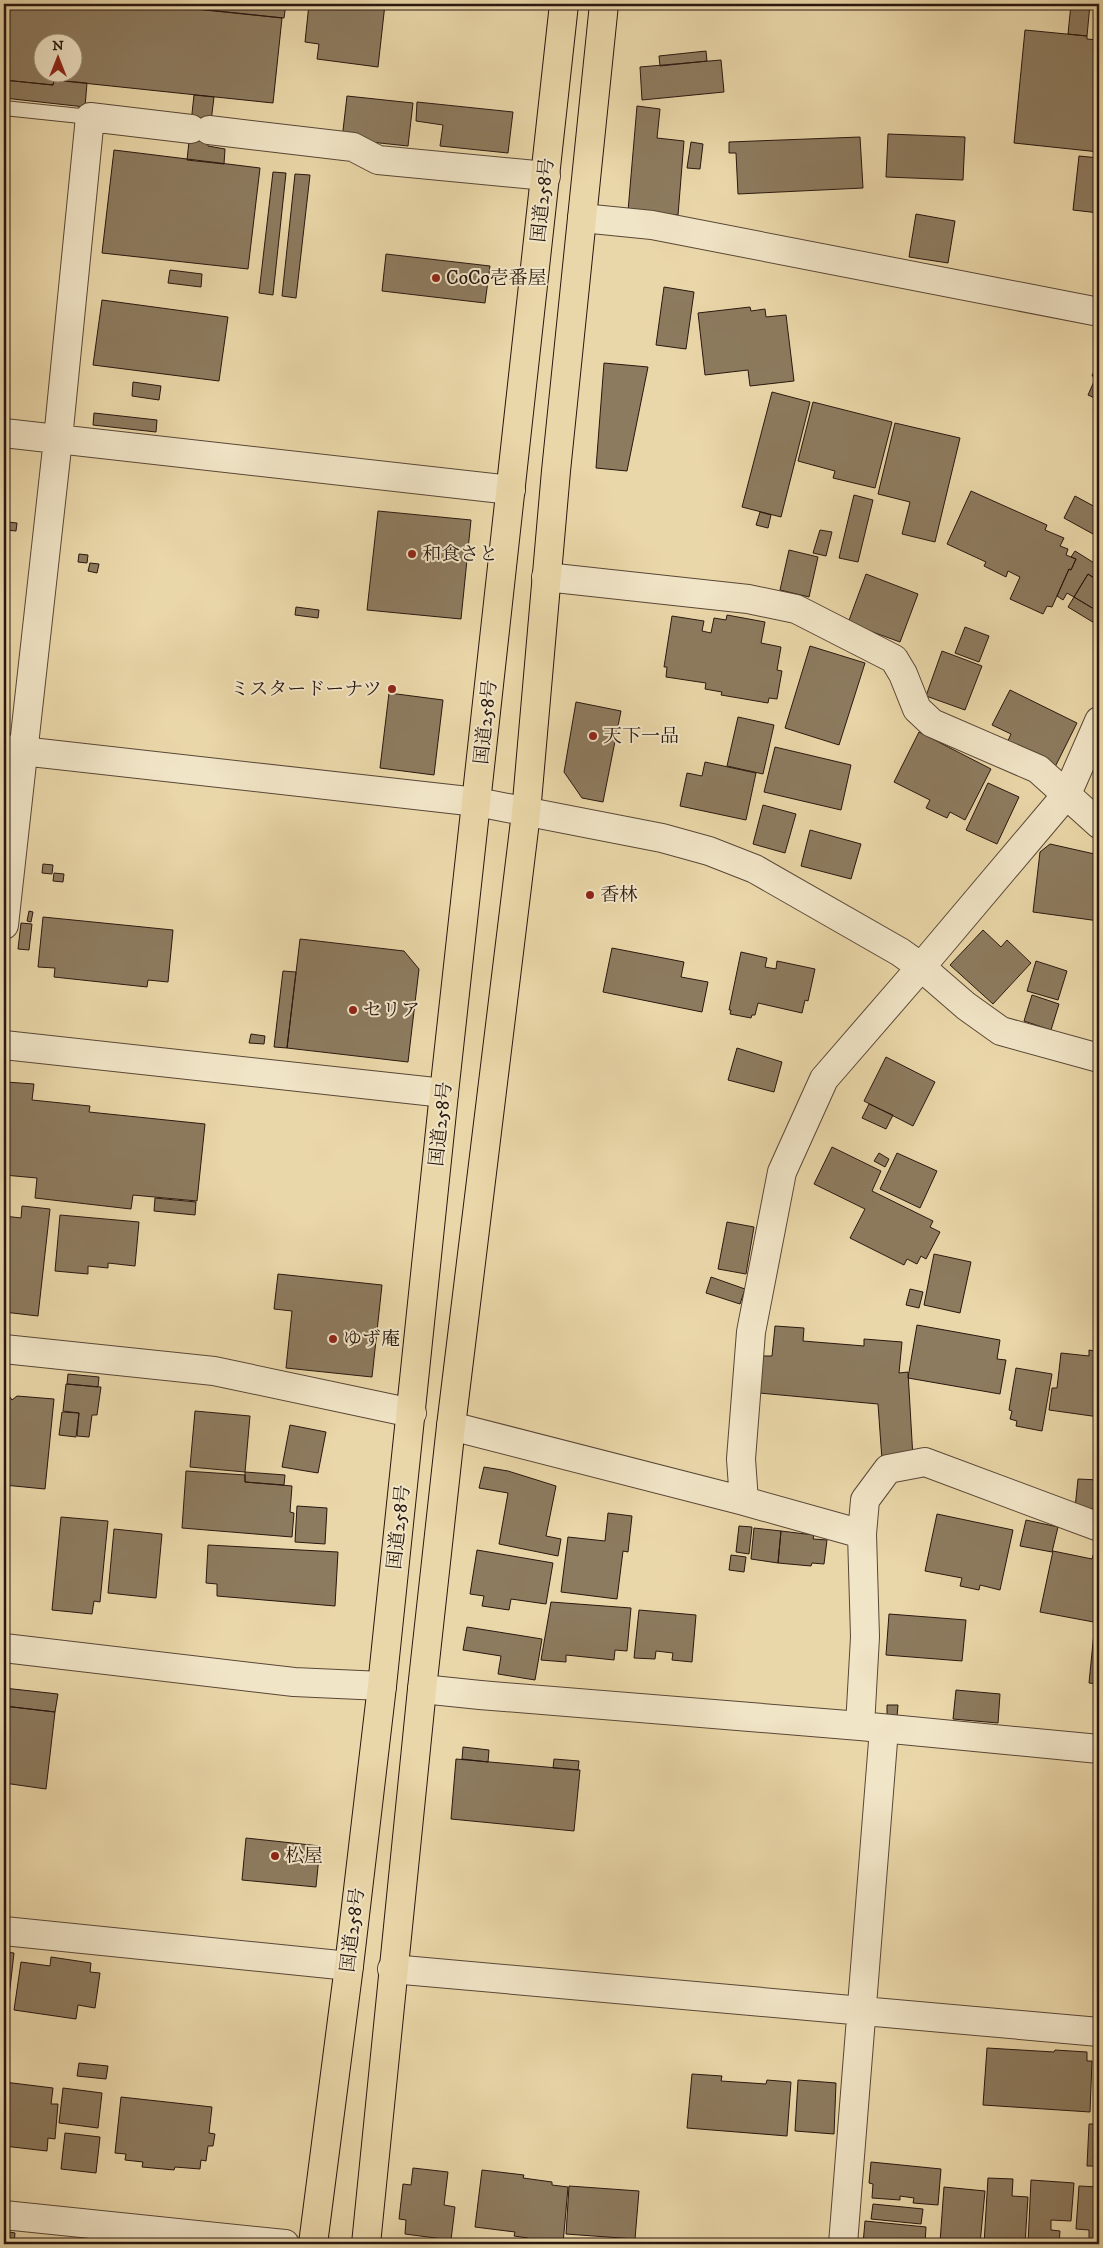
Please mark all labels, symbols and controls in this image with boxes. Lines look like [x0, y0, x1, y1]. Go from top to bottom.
north arrow [32, 32, 82, 82]
text: N [52, 37, 64, 55]
street label: 国道258号 [527, 156, 559, 244]
place label: CoCo壱番屋 [446, 267, 547, 290]
marker: CoCo壱番屋 [430, 272, 442, 284]
place label: 和食さと [422, 543, 498, 566]
marker: 和食さと [406, 548, 418, 560]
place label: ミスタードーナツ [230, 678, 382, 701]
street label: 国道258号 [470, 678, 502, 766]
marker: ミスタードーナツ [386, 683, 398, 695]
place label: 天下一品 [603, 725, 679, 748]
marker: 天下一品 [587, 730, 599, 742]
place label: 香林 [600, 884, 638, 907]
marker: 香林 [584, 889, 596, 901]
place label: セリア [363, 999, 420, 1022]
marker: セリア [347, 1004, 359, 1016]
street label: 国道258号 [425, 1080, 457, 1168]
place label: ゆず庵 [343, 1328, 400, 1351]
marker: ゆず庵 [327, 1333, 339, 1345]
street label: 国道258号 [383, 1483, 415, 1571]
place label: 松屋 [285, 1845, 323, 1868]
marker: 松屋 [269, 1850, 281, 1862]
street label: 国道258号 [336, 1886, 370, 1974]

